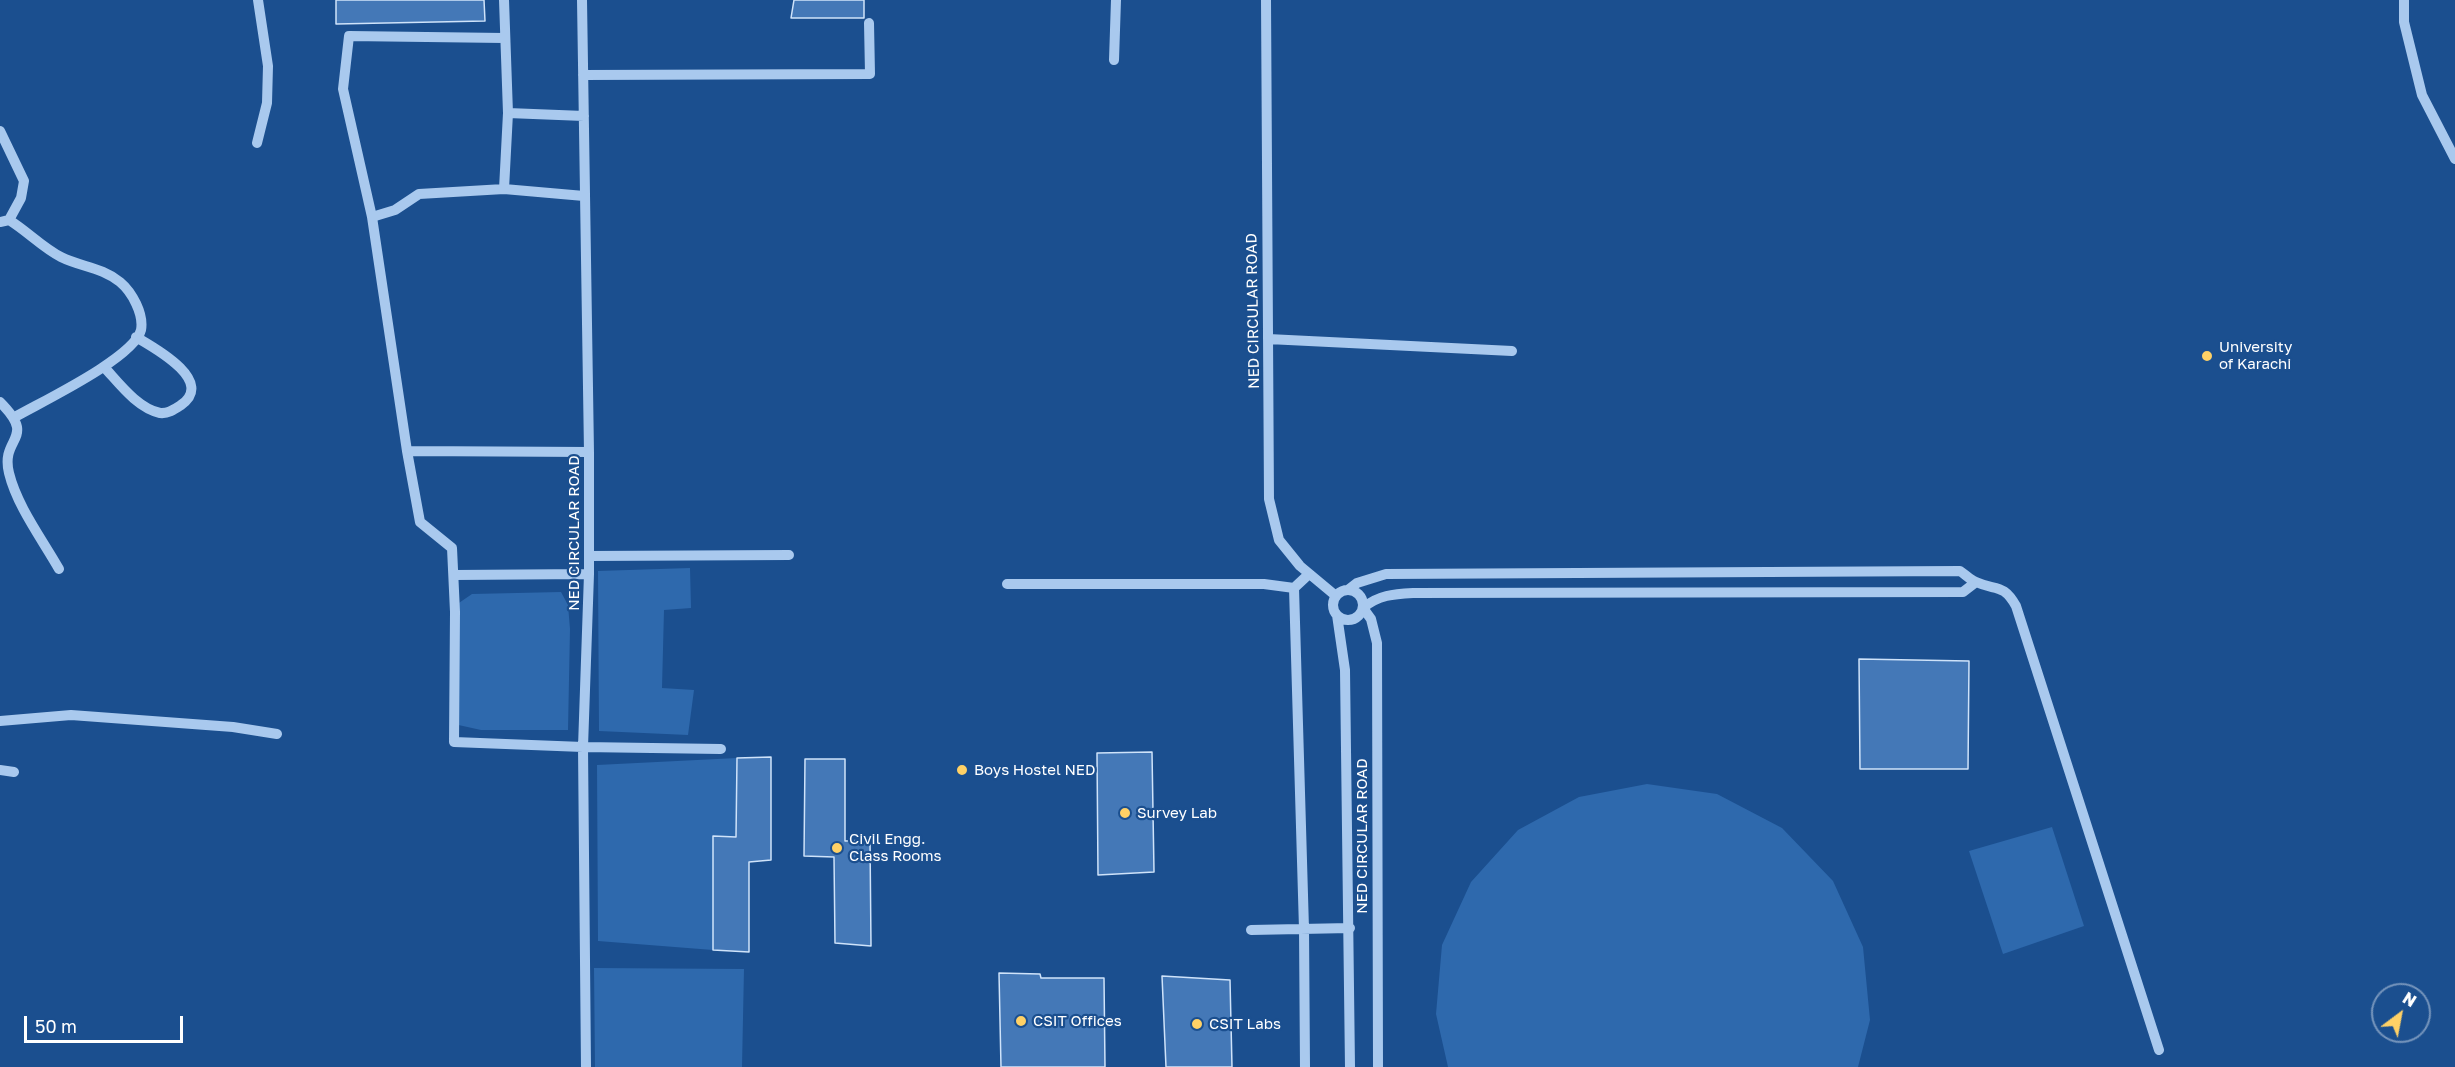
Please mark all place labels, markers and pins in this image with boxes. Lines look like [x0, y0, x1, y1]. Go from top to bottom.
place label: University of Karachi [2219, 338, 2293, 373]
marker: University of Karachi [2200, 349, 2214, 363]
place label: Boys Hostel NED [974, 761, 1095, 779]
marker: Boys Hostel NED [955, 763, 969, 777]
place label: Survey Lab [1137, 804, 1217, 822]
marker: Survey Lab [1118, 806, 1132, 820]
place label: Civil Engg. Class Rooms [849, 830, 941, 865]
marker: Civil Engg. Class Rooms [830, 841, 844, 855]
place label: CSIT Offices [1033, 1012, 1122, 1030]
marker: CSIT Offices [1014, 1014, 1028, 1028]
place label: CSIT Labs [1209, 1015, 1281, 1033]
marker: CSIT Labs [1190, 1017, 1204, 1031]

